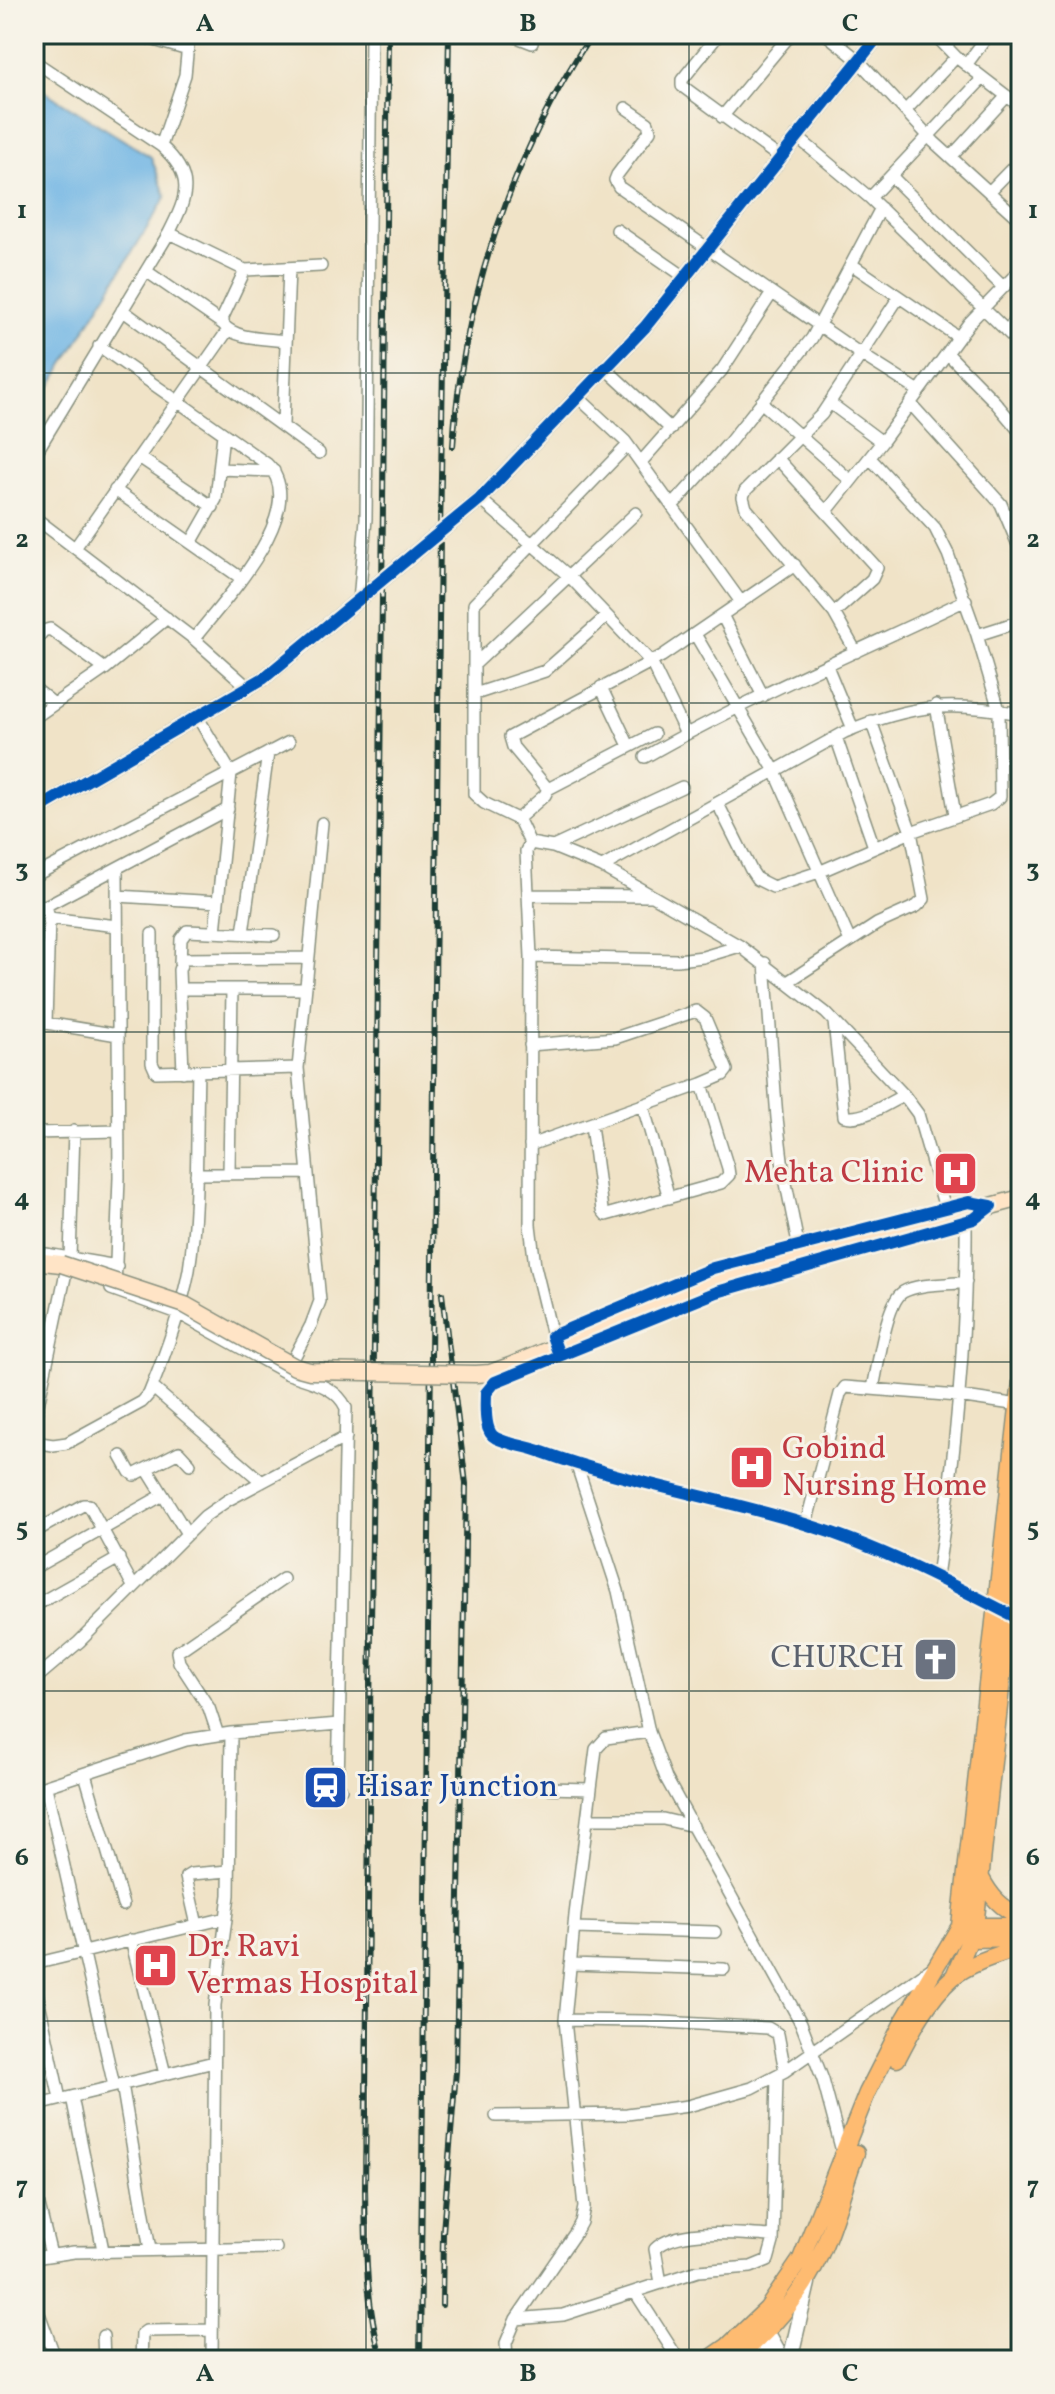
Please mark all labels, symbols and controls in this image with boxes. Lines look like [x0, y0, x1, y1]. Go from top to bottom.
text: A [196, 6, 215, 42]
text: B [519, 6, 537, 42]
text: C [842, 6, 858, 42]
text: 1 [17, 193, 27, 229]
text: 1 [1028, 193, 1038, 229]
text: 2 [15, 522, 29, 558]
text: 2 [1026, 522, 1040, 558]
text: 3 [15, 852, 29, 888]
text: 3 [1026, 852, 1040, 888]
hospital icon: Mehta Clinic [931, 1150, 979, 1198]
place label: Mehta Clinic [744, 1152, 924, 1196]
text: 4 [14, 1181, 30, 1217]
text: 4 [1025, 1181, 1041, 1217]
place label: Gobind Nursing Home [782, 1428, 987, 1509]
hospital icon: Gobind Nursing Home [727, 1444, 775, 1492]
text: 5 [16, 1511, 28, 1547]
text: 5 [1027, 1511, 1039, 1547]
church icon: CHURCH [911, 1635, 959, 1683]
place label: CHURCH [771, 1637, 904, 1681]
station icon: Hisar Junction [301, 1764, 349, 1812]
place label: Hisar Junction [356, 1766, 558, 1810]
text: 6 [15, 1840, 29, 1876]
text: 6 [1026, 1840, 1040, 1876]
place label: Dr. Ravi Vermas Hospital [187, 1926, 418, 2007]
hospital icon: Dr. Ravi Vermas Hospital [132, 1942, 180, 1990]
text: 7 [16, 2169, 28, 2205]
text: 7 [1027, 2169, 1039, 2205]
text: A [196, 2356, 215, 2392]
text: B [519, 2356, 537, 2392]
text: C [842, 2356, 858, 2392]

